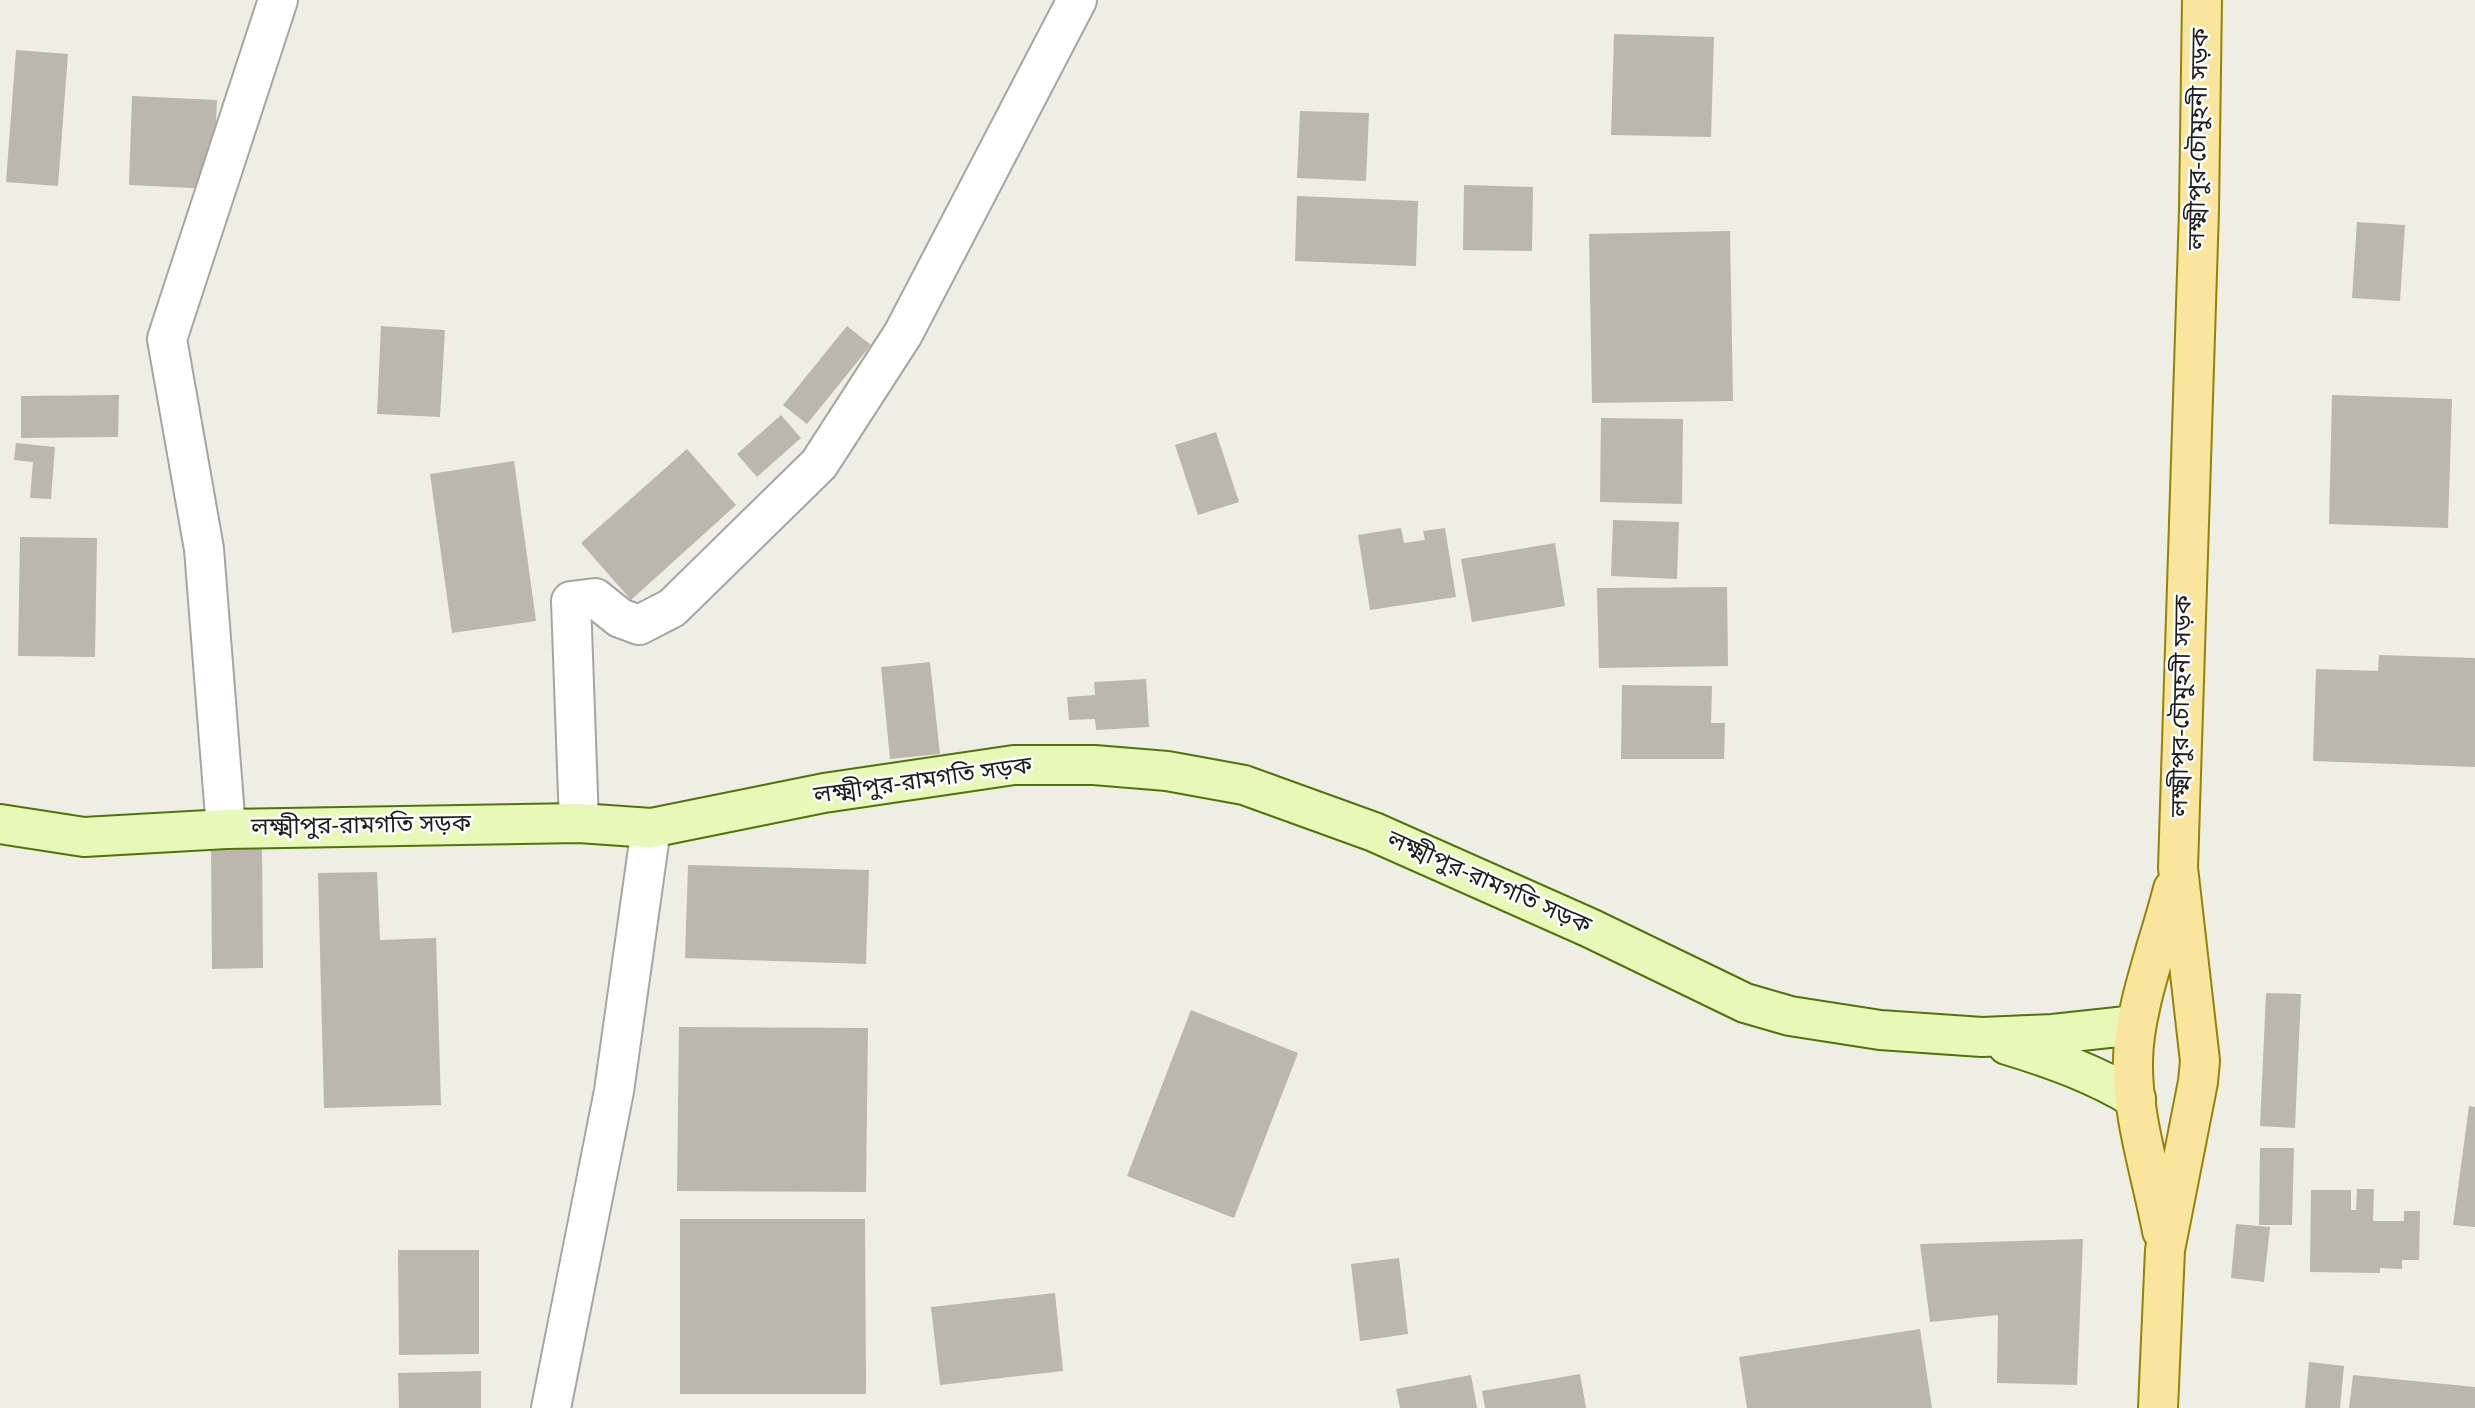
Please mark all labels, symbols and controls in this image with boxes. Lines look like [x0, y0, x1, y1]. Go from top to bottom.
street label: লক্ষ্মীপুর-চৌমুহনী সড়ক [2183, 28, 2215, 250]
street label: লক্ষ্মীপুর-চৌমুহনী সড়ক [2166, 595, 2198, 817]
street label: লক্ষ্মীপুর-রামগতি সড়ক [812, 751, 1034, 811]
street label: লক্ষ্মীপুর-রামগতি সড়ক [251, 810, 471, 842]
street label: লক্ষ্মীপুর-রামগতি সড়ক [1383, 825, 1595, 941]

